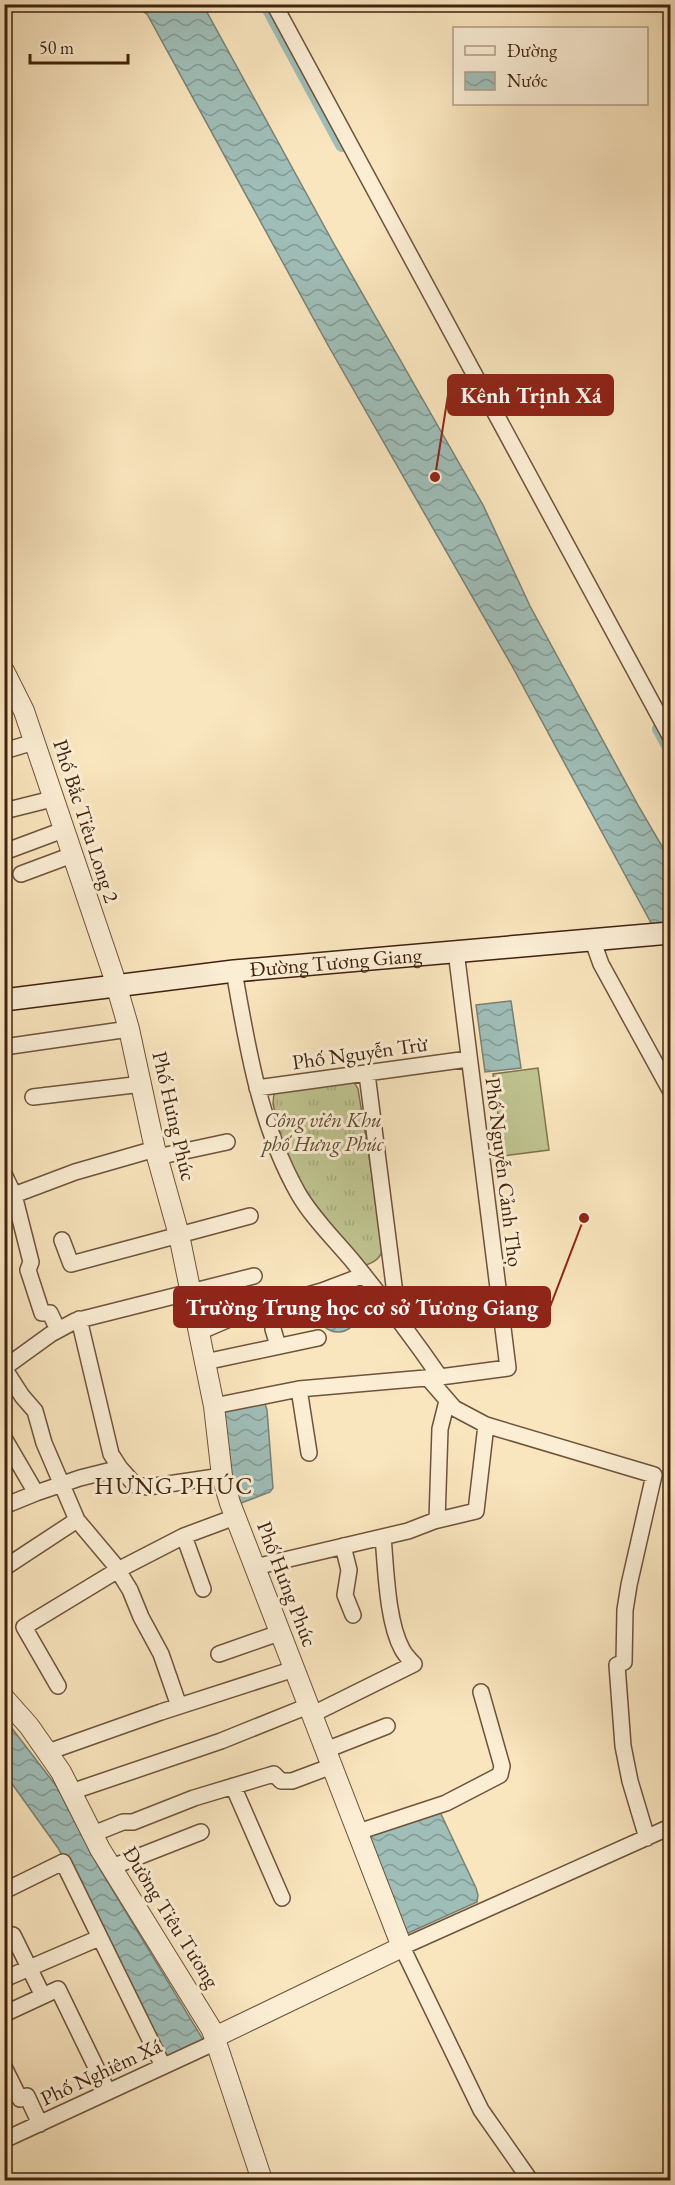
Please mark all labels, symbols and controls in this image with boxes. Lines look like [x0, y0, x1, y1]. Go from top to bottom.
scale bar [30, 27, 128, 65]
legend [453, 27, 648, 105]
text: 50 m [39, 36, 74, 59]
text: Đường [507, 39, 557, 62]
text: Nước [507, 69, 548, 92]
callout: Kênh Trịnh Xá [448, 375, 613, 415]
text: Kênh Trịnh Xá [460, 381, 602, 410]
street label: Phố Bắc Tiêu Long 2 [47, 736, 126, 906]
street label: Đường Tương Giang [249, 941, 424, 983]
street label: Phố Nguyễn Trừ [290, 1030, 430, 1075]
street label: Phố Hưng Phúc [146, 1048, 203, 1183]
street label: Phố Nguyễn Cảnh Thọ [479, 1076, 530, 1268]
park label: Công viên Khu phố Hưng Phúc [260, 1106, 384, 1157]
callout: Trường Trung học cơ sở Tương Giang [174, 1287, 550, 1327]
text: Trường Trung học cơ sở Tương Giang [186, 1293, 539, 1322]
district label: HƯNG PHÚC [94, 1470, 254, 1501]
street label: Phố Hưng Phúc [251, 1517, 324, 1650]
street label: Đường Tiêu Tương [117, 1841, 226, 1993]
street label: Phố Nghiêm Xá [36, 2031, 166, 2111]

